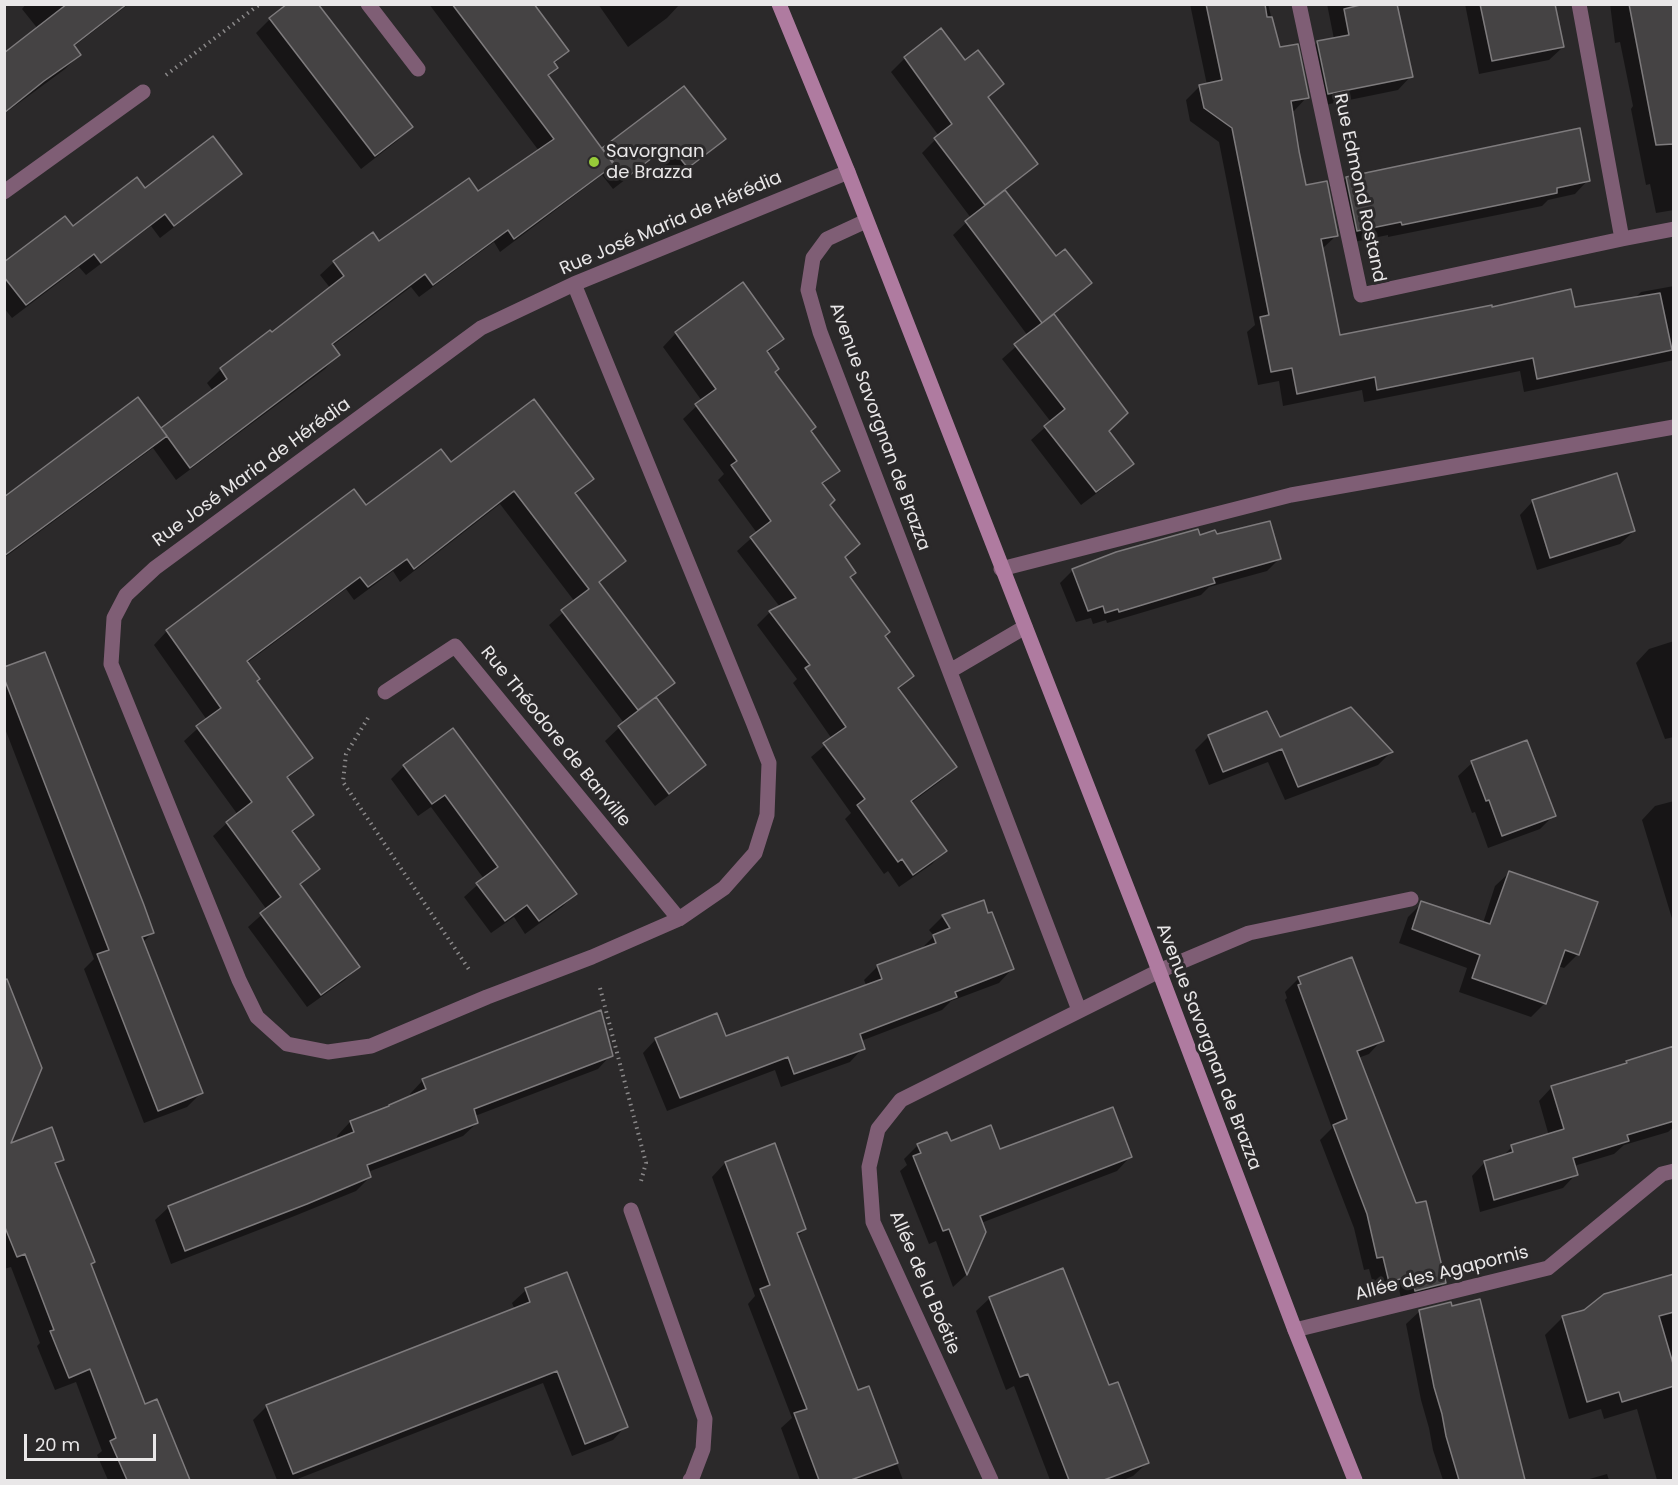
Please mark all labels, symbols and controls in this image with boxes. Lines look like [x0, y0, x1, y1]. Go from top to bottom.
street label: Rue Edmond Rostand [1328, 92, 1390, 284]
place label: Savorgnan de Brazza [606, 141, 704, 184]
marker: Savorgnan de Brazza [587, 155, 601, 169]
street label: Rue José Maria de Hérédia [557, 167, 785, 281]
street label: Avenue Savorgnan de Brazza [824, 300, 934, 554]
street label: Rue José Maria de Hérédia [149, 394, 355, 552]
street label: Rue Théodore de Banville [475, 642, 635, 832]
street label: Avenue Savorgnan de Brazza [1151, 921, 1265, 1173]
street label: Allée de la Boétie [884, 1208, 964, 1358]
street label: Allée des Agapornis [1353, 1242, 1531, 1306]
scale bar [27, 1422, 159, 1460]
text: 20 m [35, 1432, 80, 1457]

